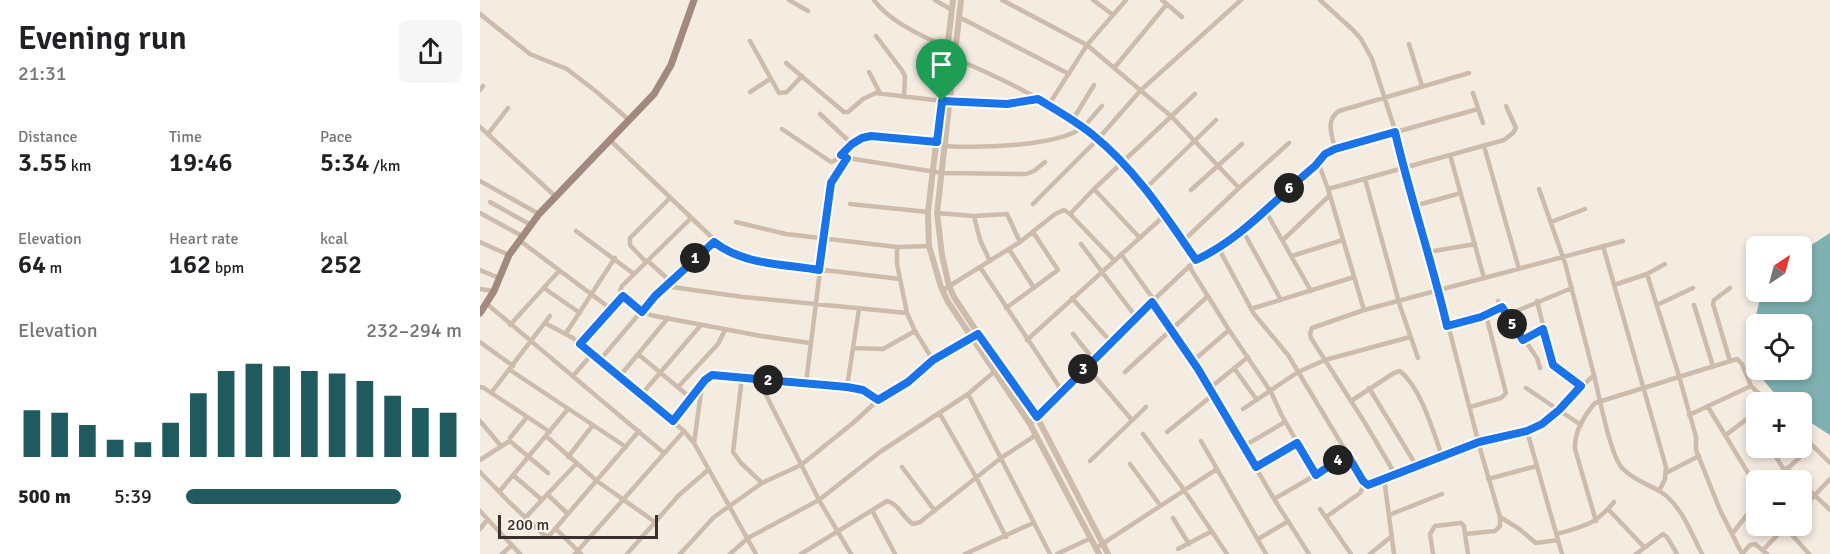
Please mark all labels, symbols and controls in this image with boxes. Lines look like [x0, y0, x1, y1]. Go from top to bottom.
text: Evening run [18, 18, 187, 59]
button: share [399, 20, 462, 83]
pin [916, 39, 967, 101]
icon: arrive [925, 48, 958, 81]
text: 21:31 [18, 61, 67, 86]
text: Distance [18, 127, 78, 147]
text: Time [169, 127, 202, 147]
text: Pace [320, 127, 352, 147]
text: 3.55 [18, 147, 67, 179]
text: 19:46 [169, 147, 233, 179]
text: 5:34 [320, 147, 369, 179]
text: km [67, 156, 92, 176]
text: /km [369, 156, 401, 176]
pin: 6 [1274, 173, 1304, 203]
text: 6 [1285, 178, 1293, 198]
text: Elevation [18, 229, 82, 249]
text: Heart rate [169, 229, 238, 249]
text: kcal [320, 229, 348, 249]
north arrow [1746, 236, 1812, 302]
map controls [1746, 236, 1812, 536]
pin: 1 [680, 243, 710, 273]
text: 1 [691, 248, 699, 268]
text: 64 [18, 249, 46, 281]
text: 162 [169, 249, 211, 281]
text: 252 [320, 249, 362, 281]
text: m [46, 258, 62, 278]
text: bpm [211, 258, 244, 278]
pin: 5 [1497, 309, 1527, 339]
text: 5 [1508, 314, 1516, 334]
button: locate [1746, 314, 1812, 380]
text: Elevation [18, 318, 98, 343]
text: 232–294 m [366, 318, 462, 343]
pin: 3 [1068, 354, 1098, 384]
text: 3 [1079, 359, 1087, 379]
pin: 2 [753, 365, 783, 395]
text: 2 [764, 370, 772, 390]
button: + [1746, 392, 1812, 458]
pin: 4 [1323, 445, 1353, 475]
text: 4 [1334, 450, 1342, 470]
button: − [1746, 470, 1812, 536]
text: 500 m [18, 484, 71, 509]
text: 5:39 [114, 484, 152, 509]
scale bar [498, 512, 658, 540]
text: 200 m [507, 515, 549, 535]

